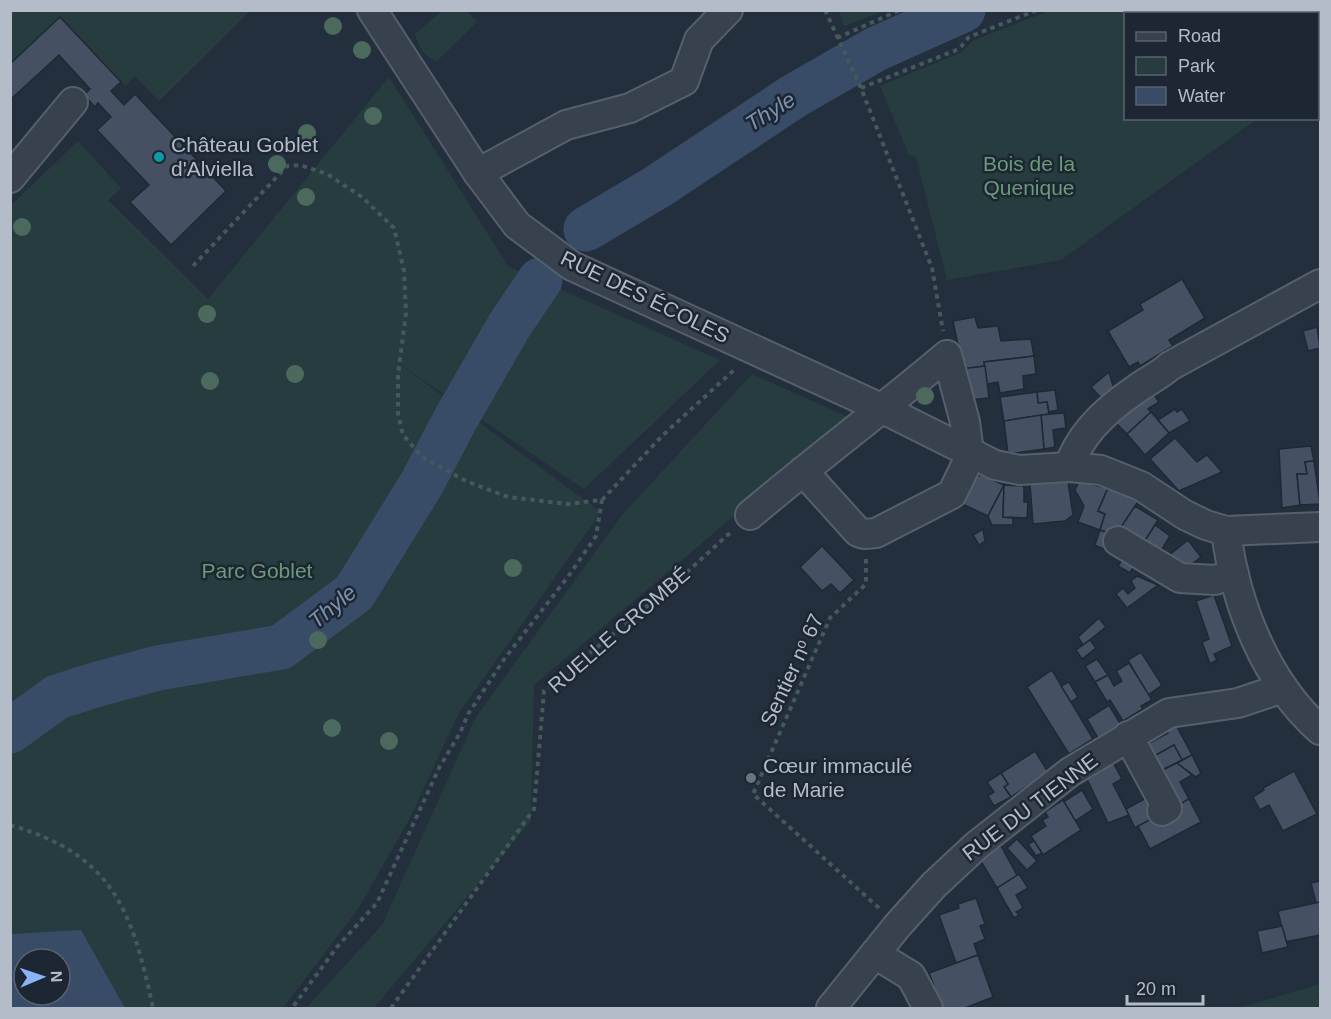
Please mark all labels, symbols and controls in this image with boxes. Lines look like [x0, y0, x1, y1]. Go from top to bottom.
legend [1124, 12, 1319, 120]
text: Road [1178, 26, 1221, 46]
text: Park [1178, 56, 1216, 76]
text: Water [1178, 86, 1225, 106]
water label: Thyle [741, 87, 800, 136]
place label: Château Goblet d'Alviella [171, 133, 318, 180]
marker: Château Goblet d'Alviella [152, 150, 166, 164]
park label: Bois de la Quenique [983, 152, 1075, 199]
street label: RUE DES ÉCOLES [557, 246, 733, 347]
park label: Parc Goblet [202, 559, 313, 582]
street label: RUELLE CROMBÉ [543, 562, 694, 697]
water label: Thyle [304, 580, 361, 633]
street label: Sentier nᵒ 67 [756, 610, 828, 730]
street label: RUE DU TIENNE [958, 748, 1102, 865]
place label: Cœur immaculé de Marie [763, 754, 912, 801]
marker: Cœur immaculé de Marie [744, 771, 758, 785]
north arrow [12, 947, 72, 1007]
scale bar [1127, 968, 1204, 1006]
text: N [48, 970, 65, 983]
text: 20 m [1136, 979, 1176, 999]

